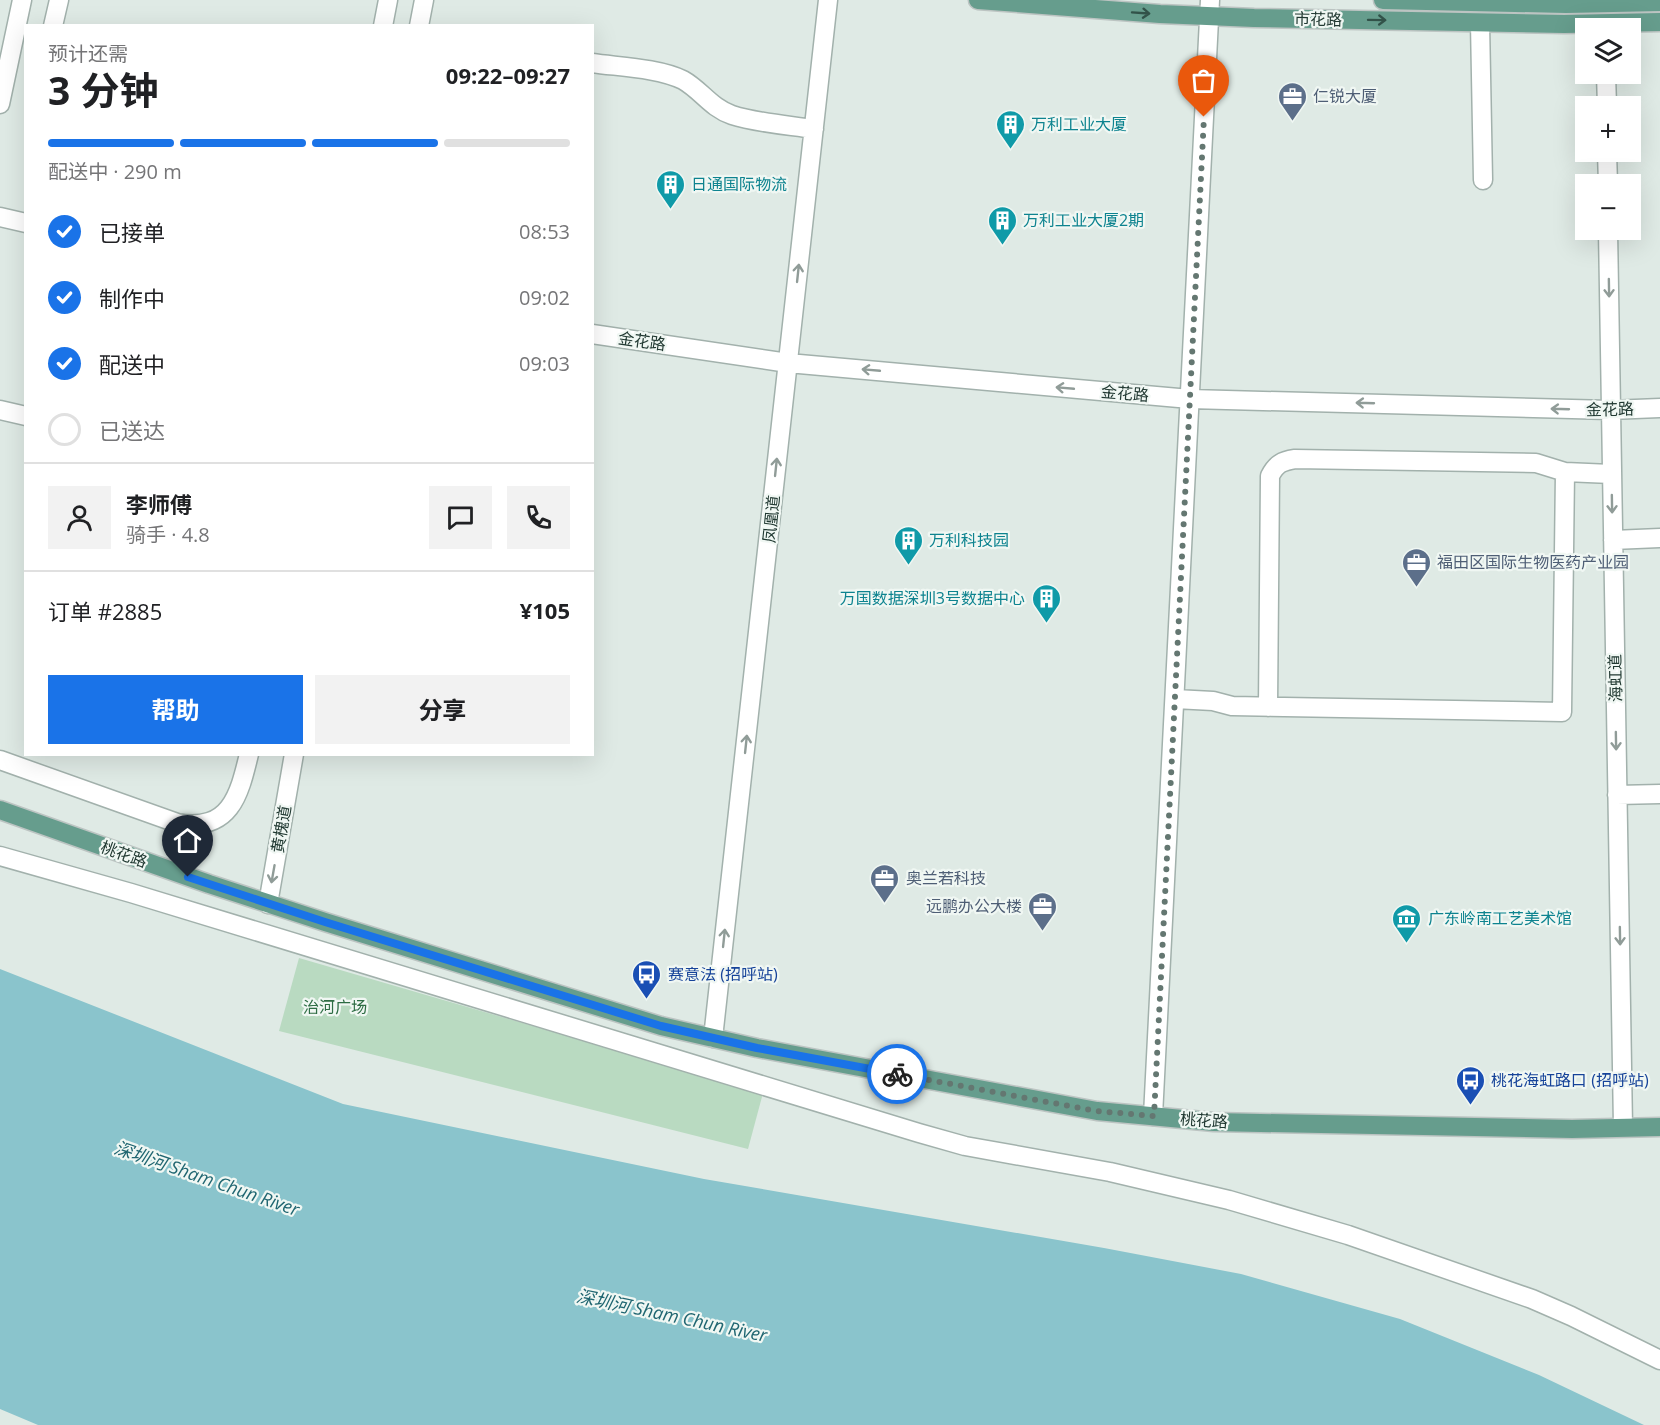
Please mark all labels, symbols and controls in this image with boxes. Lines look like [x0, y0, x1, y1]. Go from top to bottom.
one-way arrow [1130, 7, 1150, 18]
street label: 市花路 [1294, 8, 1342, 30]
one-way arrow [1367, 15, 1387, 26]
map controls [1575, 18, 1641, 240]
button: layers [1575, 18, 1641, 84]
text: 预计还需 [48, 40, 128, 67]
pin [1178, 55, 1229, 117]
text: 09:22–09:27 [446, 60, 570, 90]
text: 3 分钟 [48, 63, 158, 116]
icon: bag [1187, 64, 1220, 97]
office icon: 仁锐大厦 [1276, 80, 1308, 122]
place label: 仁锐大厦 [1313, 85, 1377, 107]
button: + [1575, 96, 1641, 162]
building icon: 万利工业大厦 [994, 108, 1026, 150]
place label: 万利工业大厦 [1031, 113, 1127, 135]
text: 配送中 · 290 m [48, 158, 182, 185]
building icon: 日通国际物流 [654, 168, 686, 210]
place label: 日通国际物流 [691, 173, 787, 195]
button: − [1575, 174, 1641, 240]
building icon: 万利工业大厦2期 [986, 204, 1018, 246]
place label: 万利工业大厦2期 [1023, 209, 1144, 231]
icon: check [48, 215, 81, 248]
text: 已接单 [99, 217, 165, 247]
text: 08:53 [519, 218, 570, 245]
one-way arrow [792, 264, 803, 284]
one-way arrow [1603, 277, 1615, 297]
icon: check [48, 281, 81, 314]
text: 制作中 [99, 283, 165, 313]
text: 09:02 [519, 284, 570, 311]
street label: 金花路 [617, 327, 667, 355]
icon: check [48, 347, 81, 380]
text: 配送中 [99, 349, 165, 379]
text: 09:03 [519, 350, 570, 377]
one-way arrow [862, 364, 881, 375]
street label: 金花路 [1100, 380, 1150, 406]
one-way arrow [1056, 382, 1076, 393]
one-way arrow [1355, 398, 1375, 409]
street label: 金花路 [1586, 398, 1634, 420]
one-way arrow [1550, 403, 1570, 414]
text: 已送达 [99, 415, 165, 445]
one-way arrow [771, 458, 782, 477]
button: person [48, 486, 111, 549]
button: chat [429, 486, 492, 549]
button: phone [507, 486, 570, 549]
text: 李师傅 [126, 489, 192, 519]
one-way arrow [1606, 493, 1618, 513]
street label: 凤凰道 [758, 494, 784, 544]
text: 骑手 · 4.8 [126, 521, 210, 548]
building icon: 万利科技园 [892, 524, 924, 566]
place label: 万利科技园 [929, 529, 1009, 551]
office icon: 福田区国际生物医药产业园 [1400, 546, 1432, 588]
place label: 福田区国际生物医药产业园 [1437, 551, 1629, 573]
building icon: 万国数据深圳3号数据中心 [1030, 582, 1062, 624]
place label: 万国数据深圳3号数据中心 [840, 587, 1025, 609]
text: ¥105 [520, 595, 570, 625]
text: 订单 #2885 [48, 596, 162, 626]
street label: 海虹道 [1604, 654, 1626, 702]
button: 帮助 [48, 675, 303, 744]
button: 分享 [315, 675, 570, 744]
one-way arrow [1611, 730, 1622, 750]
one-way arrow [740, 735, 751, 755]
street label: 黄槐道 [266, 803, 296, 855]
pin [162, 815, 213, 877]
icon: home [171, 824, 204, 857]
street label: 桃花路 [98, 835, 150, 873]
office icon: 奥兰若科技 [869, 862, 901, 904]
one-way arrow [268, 864, 279, 884]
place label: 奥兰若科技 [906, 867, 986, 889]
office icon: 远鹏办公大楼 [1027, 890, 1059, 932]
place label: 远鹏办公大楼 [926, 895, 1022, 917]
museum icon: 广东岭南工艺美术馆 [1391, 902, 1423, 944]
place label: 广东岭南工艺美术馆 [1428, 907, 1572, 929]
one-way arrow [1614, 925, 1626, 945]
one-way arrow [719, 929, 730, 949]
bus stop icon: 赛意法 (招呼站) [631, 958, 663, 1000]
place label: 赛意法 (招呼站) [668, 963, 778, 985]
park label: 治河广场 [303, 996, 367, 1018]
courier [867, 1044, 927, 1104]
icon: bike [881, 1058, 914, 1091]
bus stop icon: 桃花海虹路口 (招呼站) [1454, 1064, 1486, 1106]
place label: 桃花海虹路口 (招呼站) [1491, 1069, 1649, 1091]
street label: 桃花路 [1179, 1107, 1229, 1133]
water label: 深圳河 Sham Chun River [111, 1135, 304, 1221]
water label: 深圳河 Sham Chun River [575, 1283, 770, 1347]

